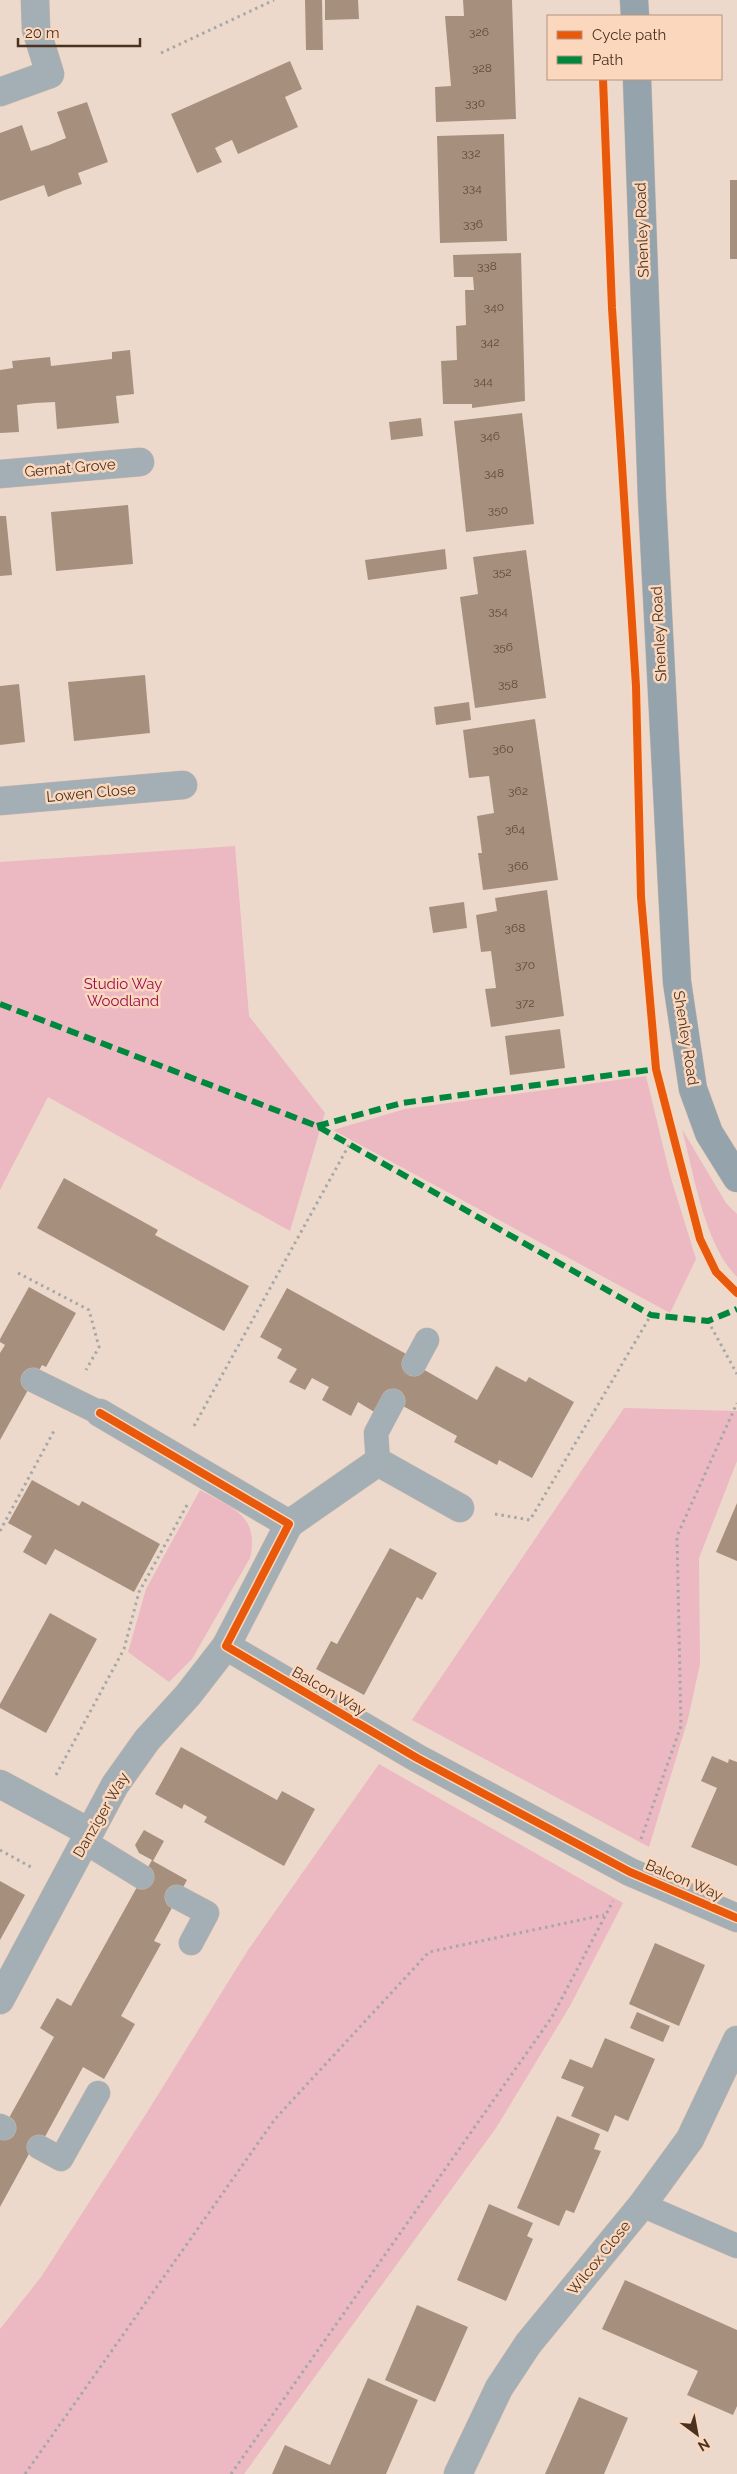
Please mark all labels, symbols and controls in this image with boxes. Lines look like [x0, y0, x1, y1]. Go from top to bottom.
scale bar [18, 15, 140, 47]
legend [547, 15, 722, 80]
text: 20 m [25, 24, 60, 42]
house number: 326 [469, 25, 489, 39]
text: Cycle path [592, 26, 666, 44]
text: Path [592, 51, 623, 69]
house number: 328 [472, 61, 492, 75]
house number: 330 [465, 96, 485, 110]
house number: 332 [461, 146, 481, 160]
house number: 334 [462, 181, 482, 195]
street label: Shenley Road [631, 182, 653, 278]
house number: 336 [463, 217, 483, 231]
house number: 338 [477, 259, 497, 273]
house number: 340 [484, 300, 504, 314]
house number: 342 [480, 335, 500, 349]
house number: 344 [473, 374, 493, 388]
house number: 346 [480, 429, 500, 443]
street label: Gernat Grove [24, 455, 117, 481]
house number: 348 [484, 466, 504, 480]
house number: 350 [488, 503, 508, 517]
house number: 352 [492, 565, 512, 579]
street label: Shenley Road [648, 586, 670, 682]
house number: 354 [488, 604, 508, 618]
house number: 356 [493, 640, 513, 654]
house number: 358 [498, 677, 518, 691]
house number: 360 [493, 742, 514, 756]
street label: Lowen Close [45, 780, 137, 806]
house number: 362 [508, 784, 528, 798]
house number: 364 [505, 822, 526, 836]
house number: 366 [508, 859, 528, 873]
house number: 368 [505, 921, 525, 935]
house number: 370 [515, 958, 535, 972]
park label: Studio Way Woodland [84, 975, 162, 1010]
street label: Shenley Road [670, 989, 702, 1087]
house number: 372 [515, 996, 535, 1010]
street label: Balcon Way [289, 1663, 369, 1719]
street label: Danziger Way [69, 1769, 133, 1861]
street label: Balcon Way [643, 1856, 725, 1904]
street label: Wilcox Close [564, 2217, 635, 2299]
north arrow [672, 2409, 722, 2459]
text: N [695, 2435, 713, 2455]

